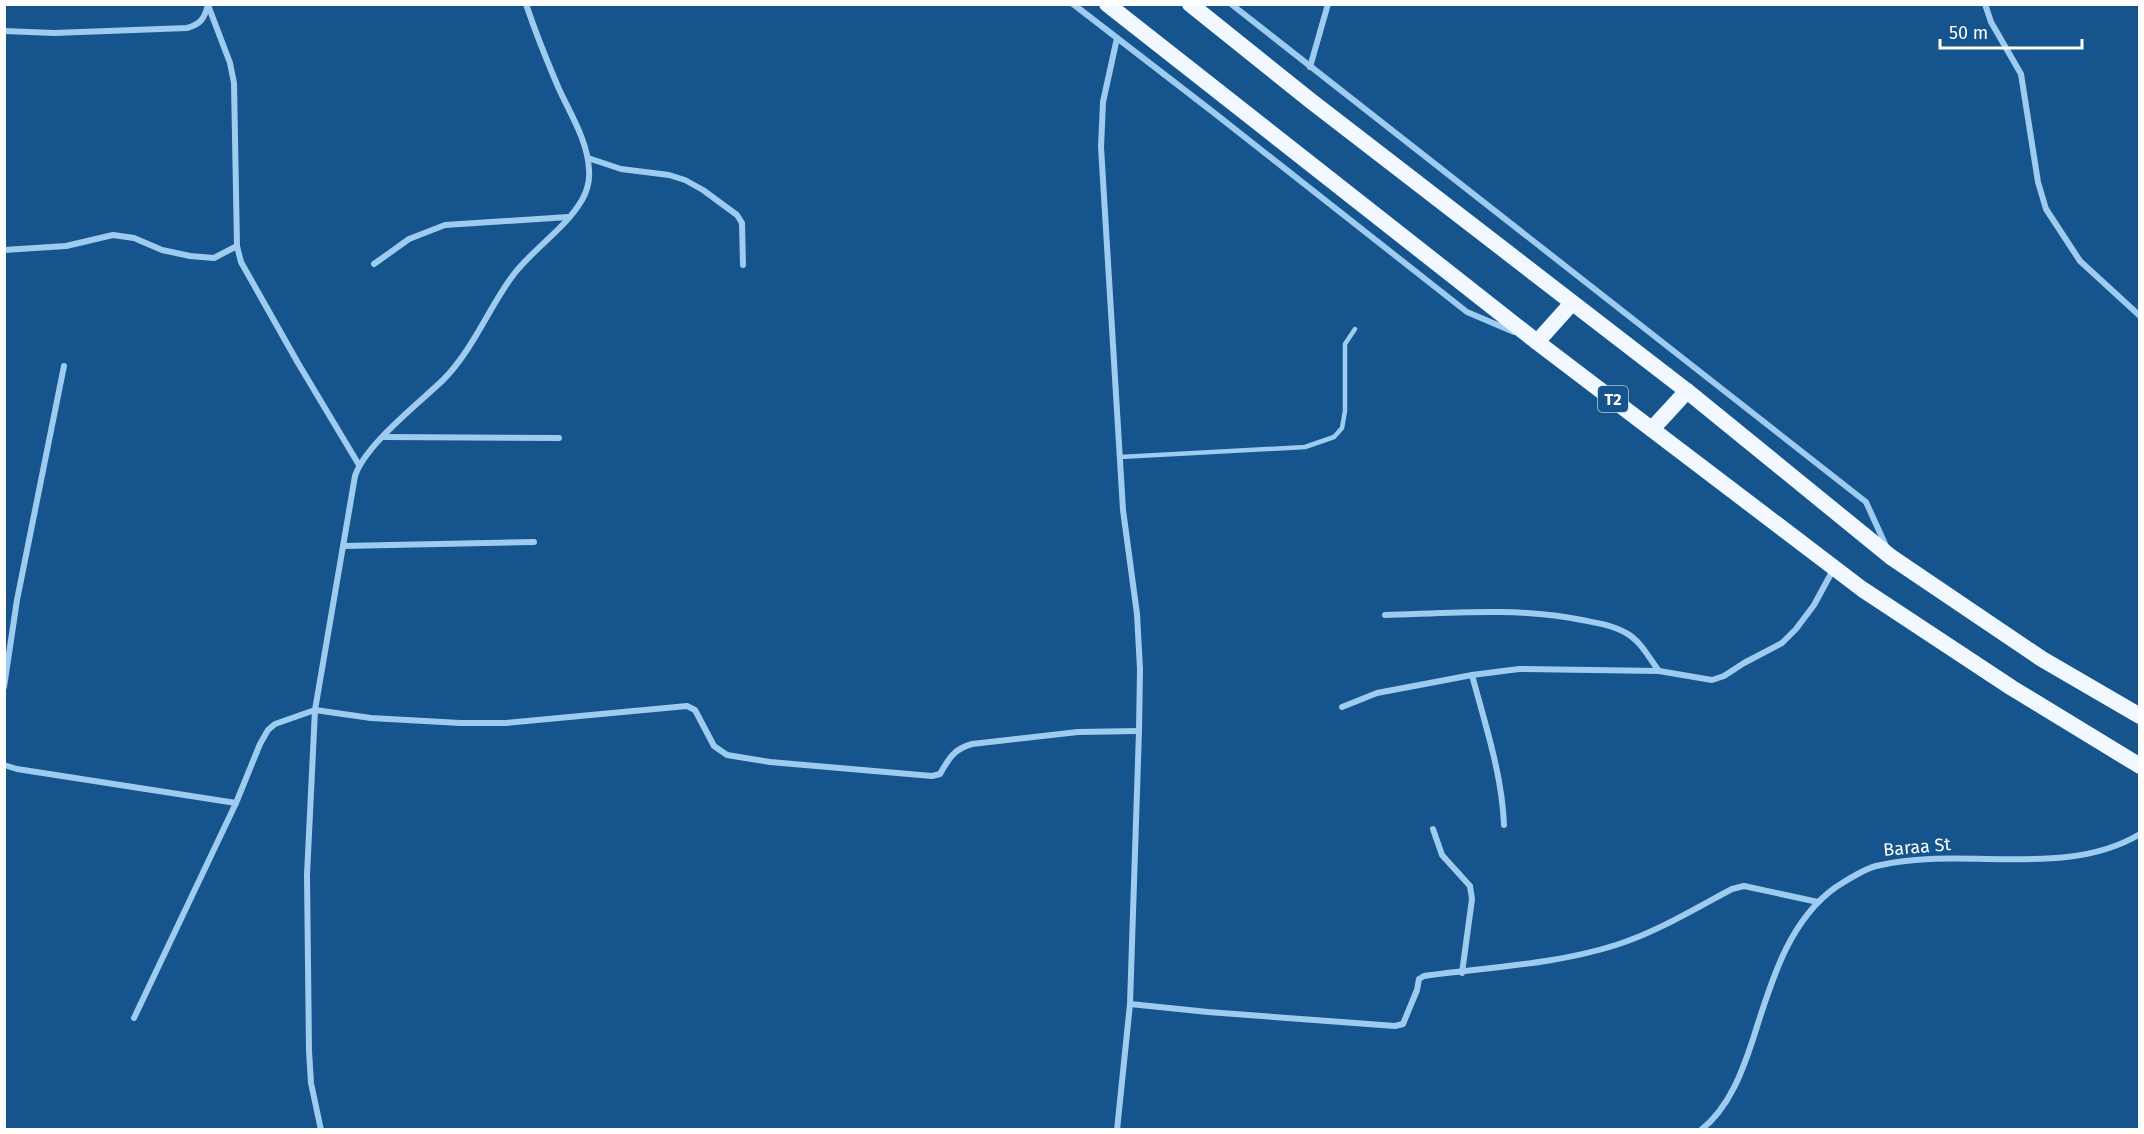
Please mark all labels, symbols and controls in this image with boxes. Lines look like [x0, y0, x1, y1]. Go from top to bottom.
scale bar [1940, 12, 2082, 50]
text: 50 m [1949, 22, 1988, 44]
road number: T2 [1598, 386, 1628, 412]
street label: Baraa St [1882, 833, 1952, 861]

